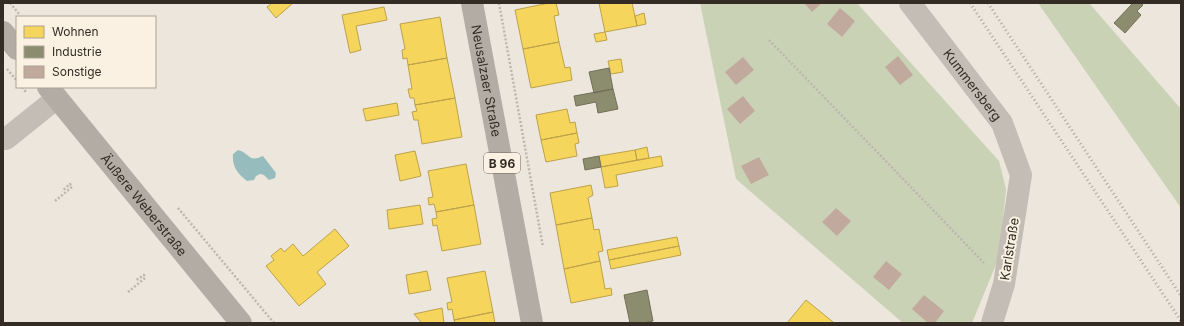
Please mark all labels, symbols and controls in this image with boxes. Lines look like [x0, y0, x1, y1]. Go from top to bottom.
legend [16, 16, 156, 88]
street label: Neusalzaer Straße [468, 23, 505, 138]
text: Wohnen [52, 24, 99, 39]
text: Industrie [52, 44, 102, 59]
street label: Kummersberg [940, 46, 1005, 124]
text: Sonstige [52, 64, 102, 79]
street label: Äußere Weberstraße [98, 150, 191, 259]
road number: B 96 [484, 153, 520, 173]
street label: Karlstraße [996, 217, 1022, 281]

